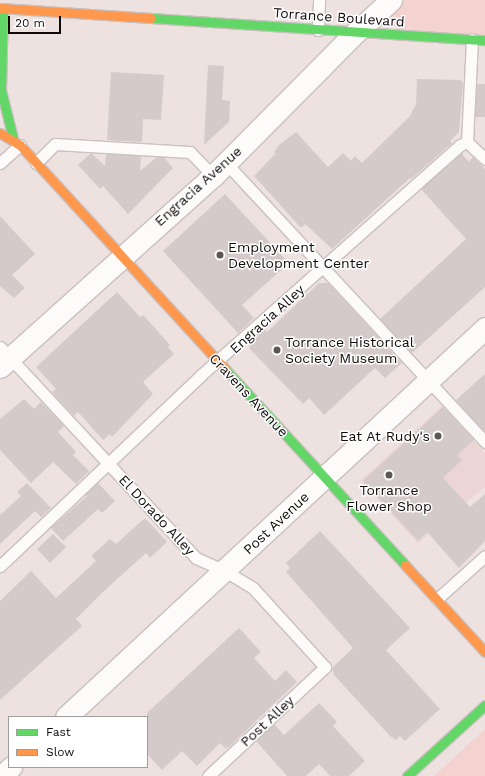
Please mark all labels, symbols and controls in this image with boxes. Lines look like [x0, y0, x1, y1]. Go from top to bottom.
street label: Torrance Boulevard [273, 4, 405, 30]
scale bar [10, 8, 63, 34]
text: 20 m [15, 16, 45, 30]
street label: Engracia Avenue [151, 142, 245, 230]
place label: Employment Development Center [228, 239, 369, 272]
marker: Employment Development Center [215, 250, 225, 260]
street label: Engracia Alley [226, 281, 308, 357]
place label: Torrance Historical Society Museum [285, 334, 414, 366]
marker: Torrance Historical Society Museum [272, 345, 282, 355]
street label: Cravens Avenue [206, 350, 292, 440]
place label: Eat At Rudy's [339, 428, 430, 444]
marker: Eat At Rudy's [433, 431, 443, 441]
marker: Torrance Flower Shop [384, 470, 394, 480]
street label: El Dorado Alley [115, 471, 199, 559]
place label: Torrance Flower Shop [346, 482, 432, 514]
street label: Post Avenue [239, 488, 313, 558]
street label: Post Alley [237, 692, 297, 750]
legend [8, 716, 148, 768]
text: Fast [46, 725, 71, 739]
text: Slow [46, 745, 74, 759]

